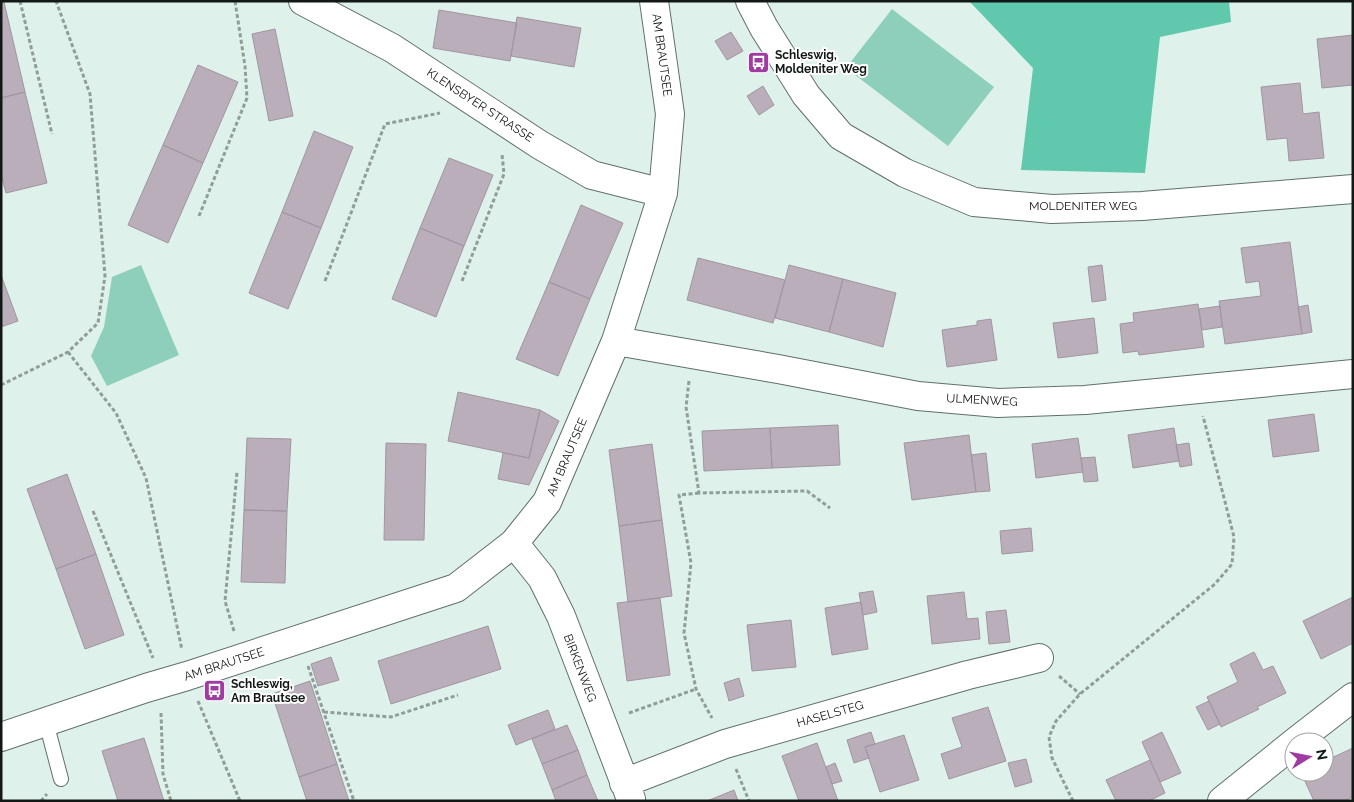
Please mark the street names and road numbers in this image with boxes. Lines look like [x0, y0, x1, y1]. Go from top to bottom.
street label: AM BRAUTSEE [649, 13, 675, 97]
street label: KLENSBYER STRASSE [424, 65, 536, 145]
street label: MOLDENITER WEG [1029, 199, 1137, 213]
street label: ULMENWEG [946, 391, 1018, 409]
street label: AM BRAUTSEE [544, 416, 590, 498]
street label: BIRKENWEG [561, 632, 599, 704]
street label: AM BRAUTSEE [182, 644, 266, 684]
street label: HASELSTEG [795, 698, 865, 730]

